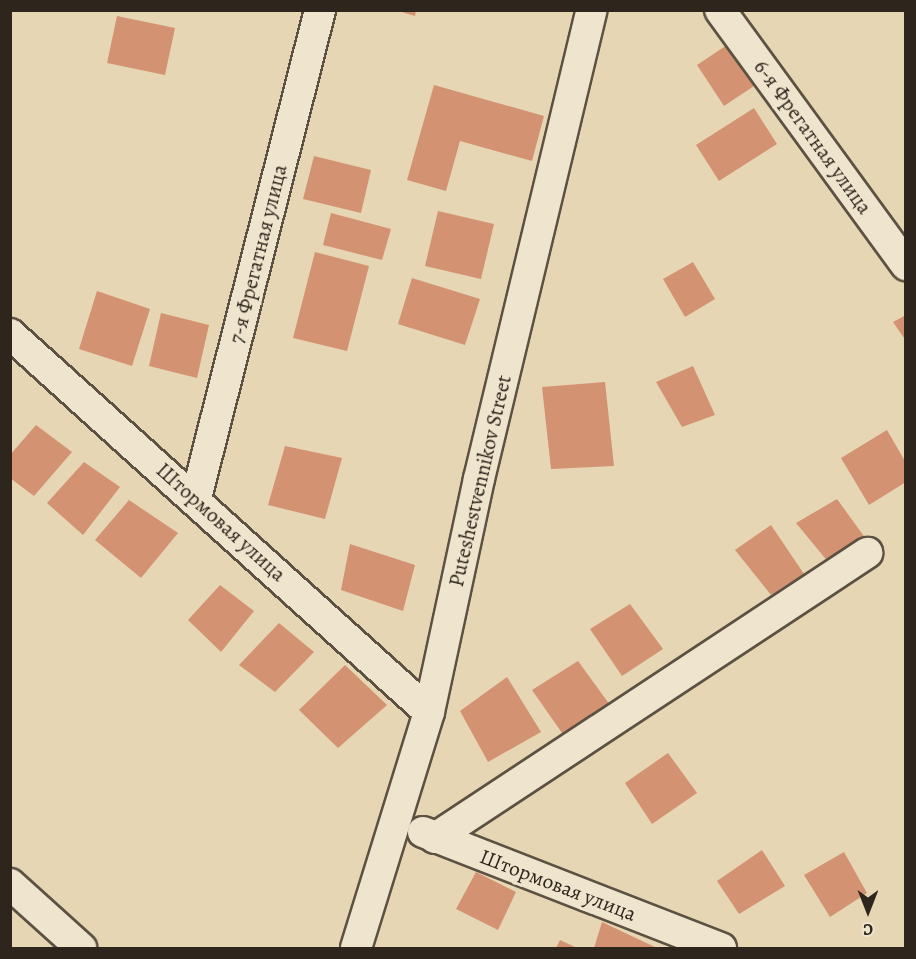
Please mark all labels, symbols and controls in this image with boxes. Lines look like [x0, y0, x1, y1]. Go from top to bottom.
street label: 6-я Фрегатная улица [749, 55, 877, 219]
street label: 7-я Фрегатная улица [224, 162, 292, 346]
street label: Puteshestvennikov Street [443, 373, 517, 589]
street label: Штормовая улица [151, 457, 291, 587]
street label: Штормовая улица [476, 844, 640, 926]
north arrow [838, 881, 898, 941]
text: С [863, 918, 873, 940]

